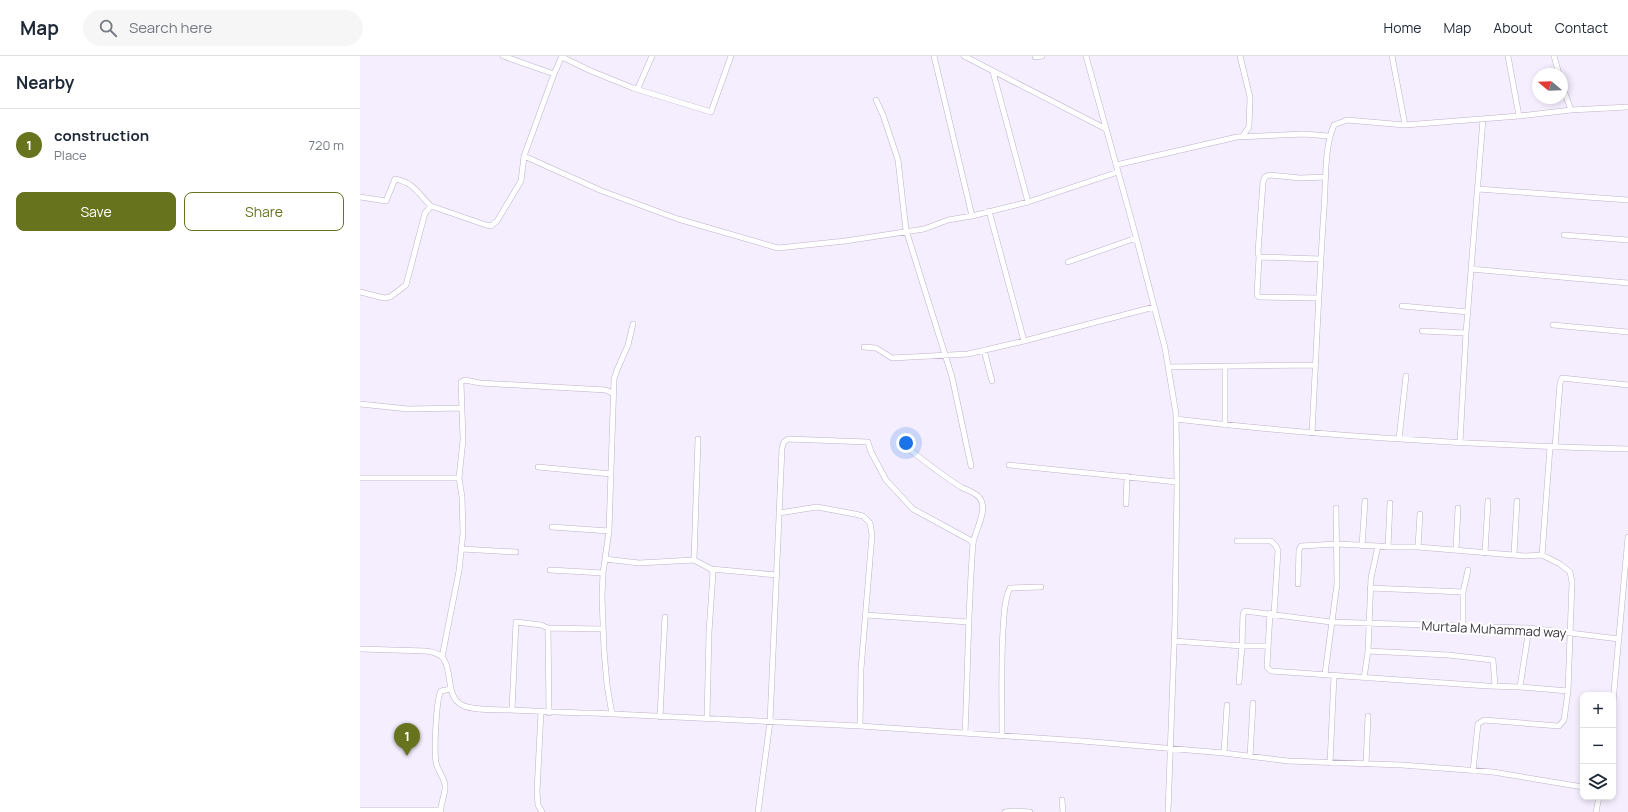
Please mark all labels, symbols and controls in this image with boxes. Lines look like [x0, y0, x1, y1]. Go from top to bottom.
search box [83, 10, 363, 46]
text: Map [20, 15, 59, 41]
icon: search [97, 17, 119, 39]
text: Search here [129, 17, 212, 38]
text: Home [1384, 18, 1421, 37]
text: Map [1443, 18, 1471, 37]
text: About [1493, 18, 1533, 37]
text: Contact [1555, 18, 1608, 37]
north arrow [1532, 68, 1568, 104]
text: Nearby [16, 71, 74, 94]
text: construction [54, 125, 149, 146]
text: 1 [26, 136, 32, 154]
text: 720 m [309, 136, 344, 154]
text: Place [54, 146, 87, 164]
button: Save [16, 192, 176, 231]
button: Share [184, 192, 344, 231]
your location [896, 433, 916, 453]
street label: Murtala Muhammad way [1421, 616, 1567, 642]
map controls [1580, 692, 1616, 800]
button: + [1580, 692, 1616, 728]
pin: 1 [394, 723, 420, 756]
button: − [1580, 728, 1616, 764]
button: layers [1580, 764, 1616, 800]

